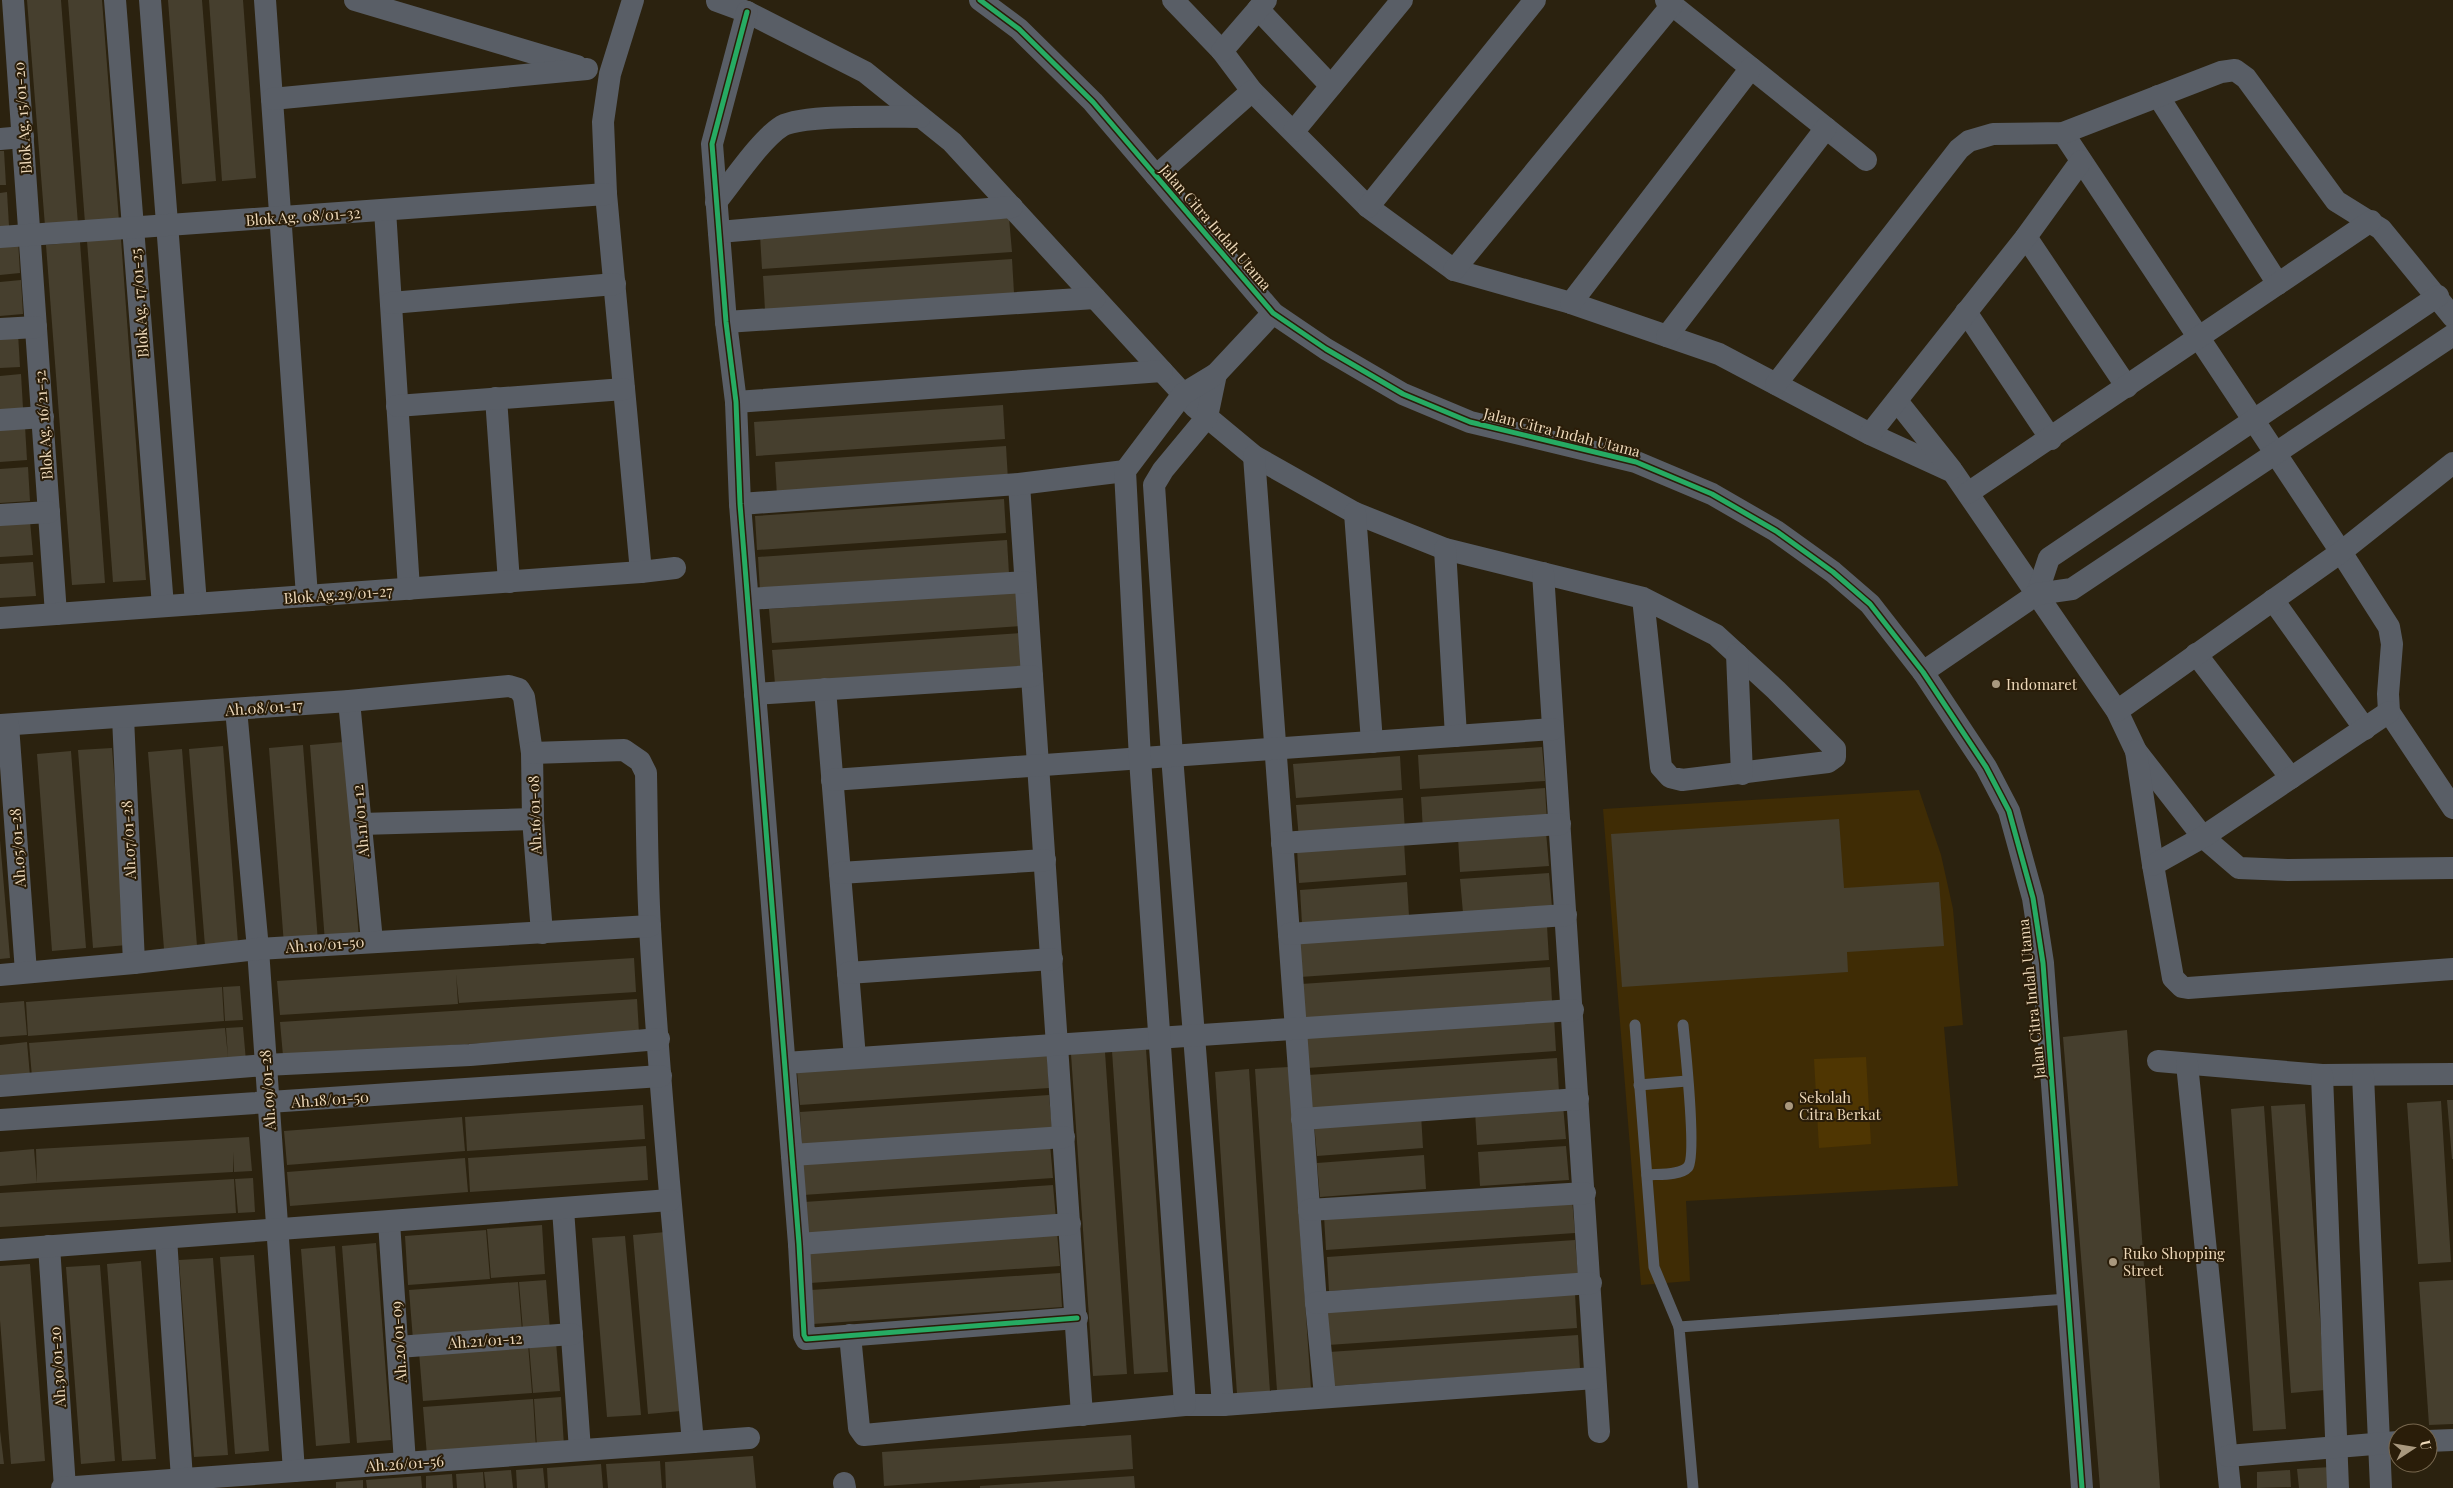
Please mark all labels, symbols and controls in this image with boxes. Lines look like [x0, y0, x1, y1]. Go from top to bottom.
street label: Blok Ag. 15/01-20 [8, 61, 36, 175]
street label: Jalan Citra Indah Utama [1155, 159, 1277, 295]
street label: Blok Ag. 08/01-32 [245, 202, 361, 230]
street label: Blok Ag. 17/01-25 [125, 248, 153, 358]
street label: Blok Ag. 16/21-52 [29, 370, 57, 480]
street label: Jalan Citra Indah Utama [1481, 403, 1643, 461]
street label: Blok Ag.29/01-27 [283, 580, 393, 608]
place label: Indomaret [2006, 674, 2078, 694]
marker: Indomaret [1990, 678, 2002, 690]
street label: Ah.08/01-17 [224, 694, 303, 720]
street label: Ah.16/01-08 [523, 775, 545, 856]
street label: Ah.11/01-12 [347, 784, 373, 859]
street label: Ah.07/01-28 [116, 800, 140, 881]
street label: Ah.05/01-28 [4, 808, 30, 889]
street label: Jalan Citra Indah Utama [2013, 917, 2049, 1081]
street label: Ah.10/01-50 [284, 931, 365, 957]
street label: Ah.09/01-28 [254, 1049, 280, 1132]
street label: Ah.18/01-50 [290, 1086, 369, 1112]
place label: Sekolah Citra Berkat [1799, 1087, 1882, 1124]
marker: Sekolah Citra Berkat [1783, 1100, 1795, 1112]
place label: Ruko Shopping Street [2123, 1243, 2225, 1280]
marker: Ruko Shopping Street [2107, 1256, 2119, 1268]
street label: Ah.20/01-09 [385, 1300, 411, 1385]
street label: Ah.30/01-20 [44, 1326, 70, 1409]
street label: Ah.21/01-12 [446, 1327, 523, 1353]
north arrow [2388, 1423, 2438, 1473]
text: U [2416, 1438, 2437, 1452]
street label: Ah.26/01-56 [364, 1450, 445, 1476]

